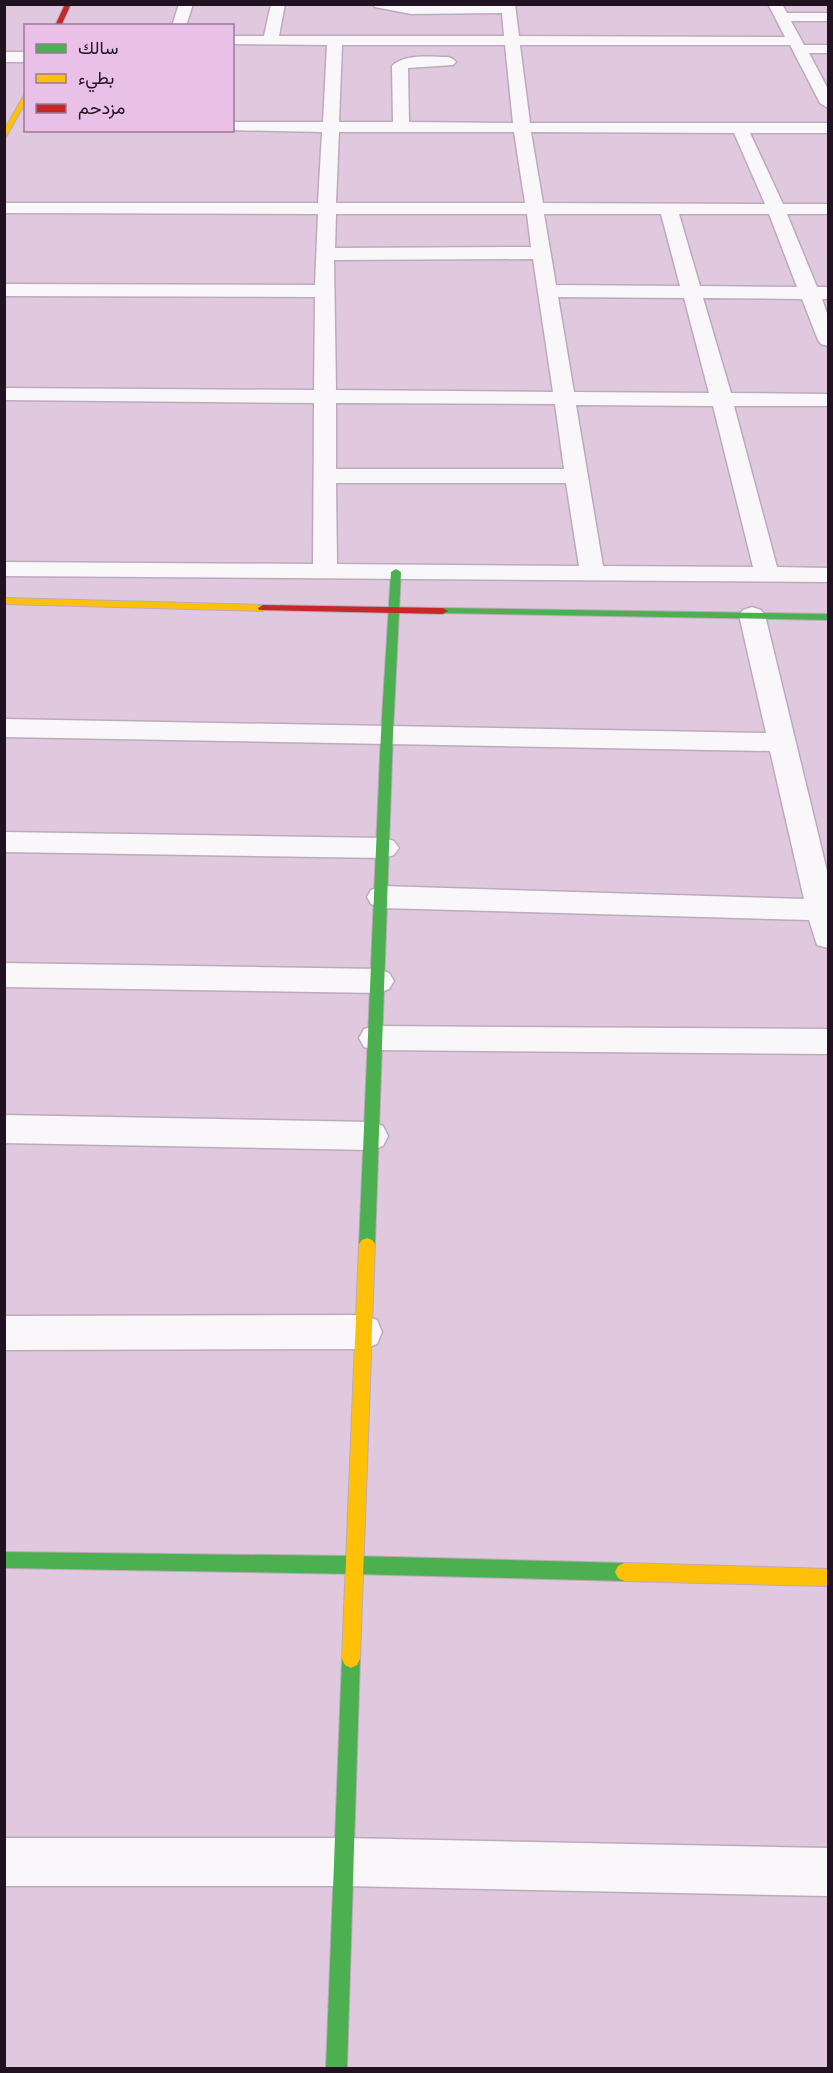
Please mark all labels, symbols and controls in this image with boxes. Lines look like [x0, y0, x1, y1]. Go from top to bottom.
legend [24, 24, 234, 132]
text: سالك [78, 35, 118, 60]
text: بطيء [78, 65, 114, 93]
text: مزدحم [78, 95, 125, 120]

